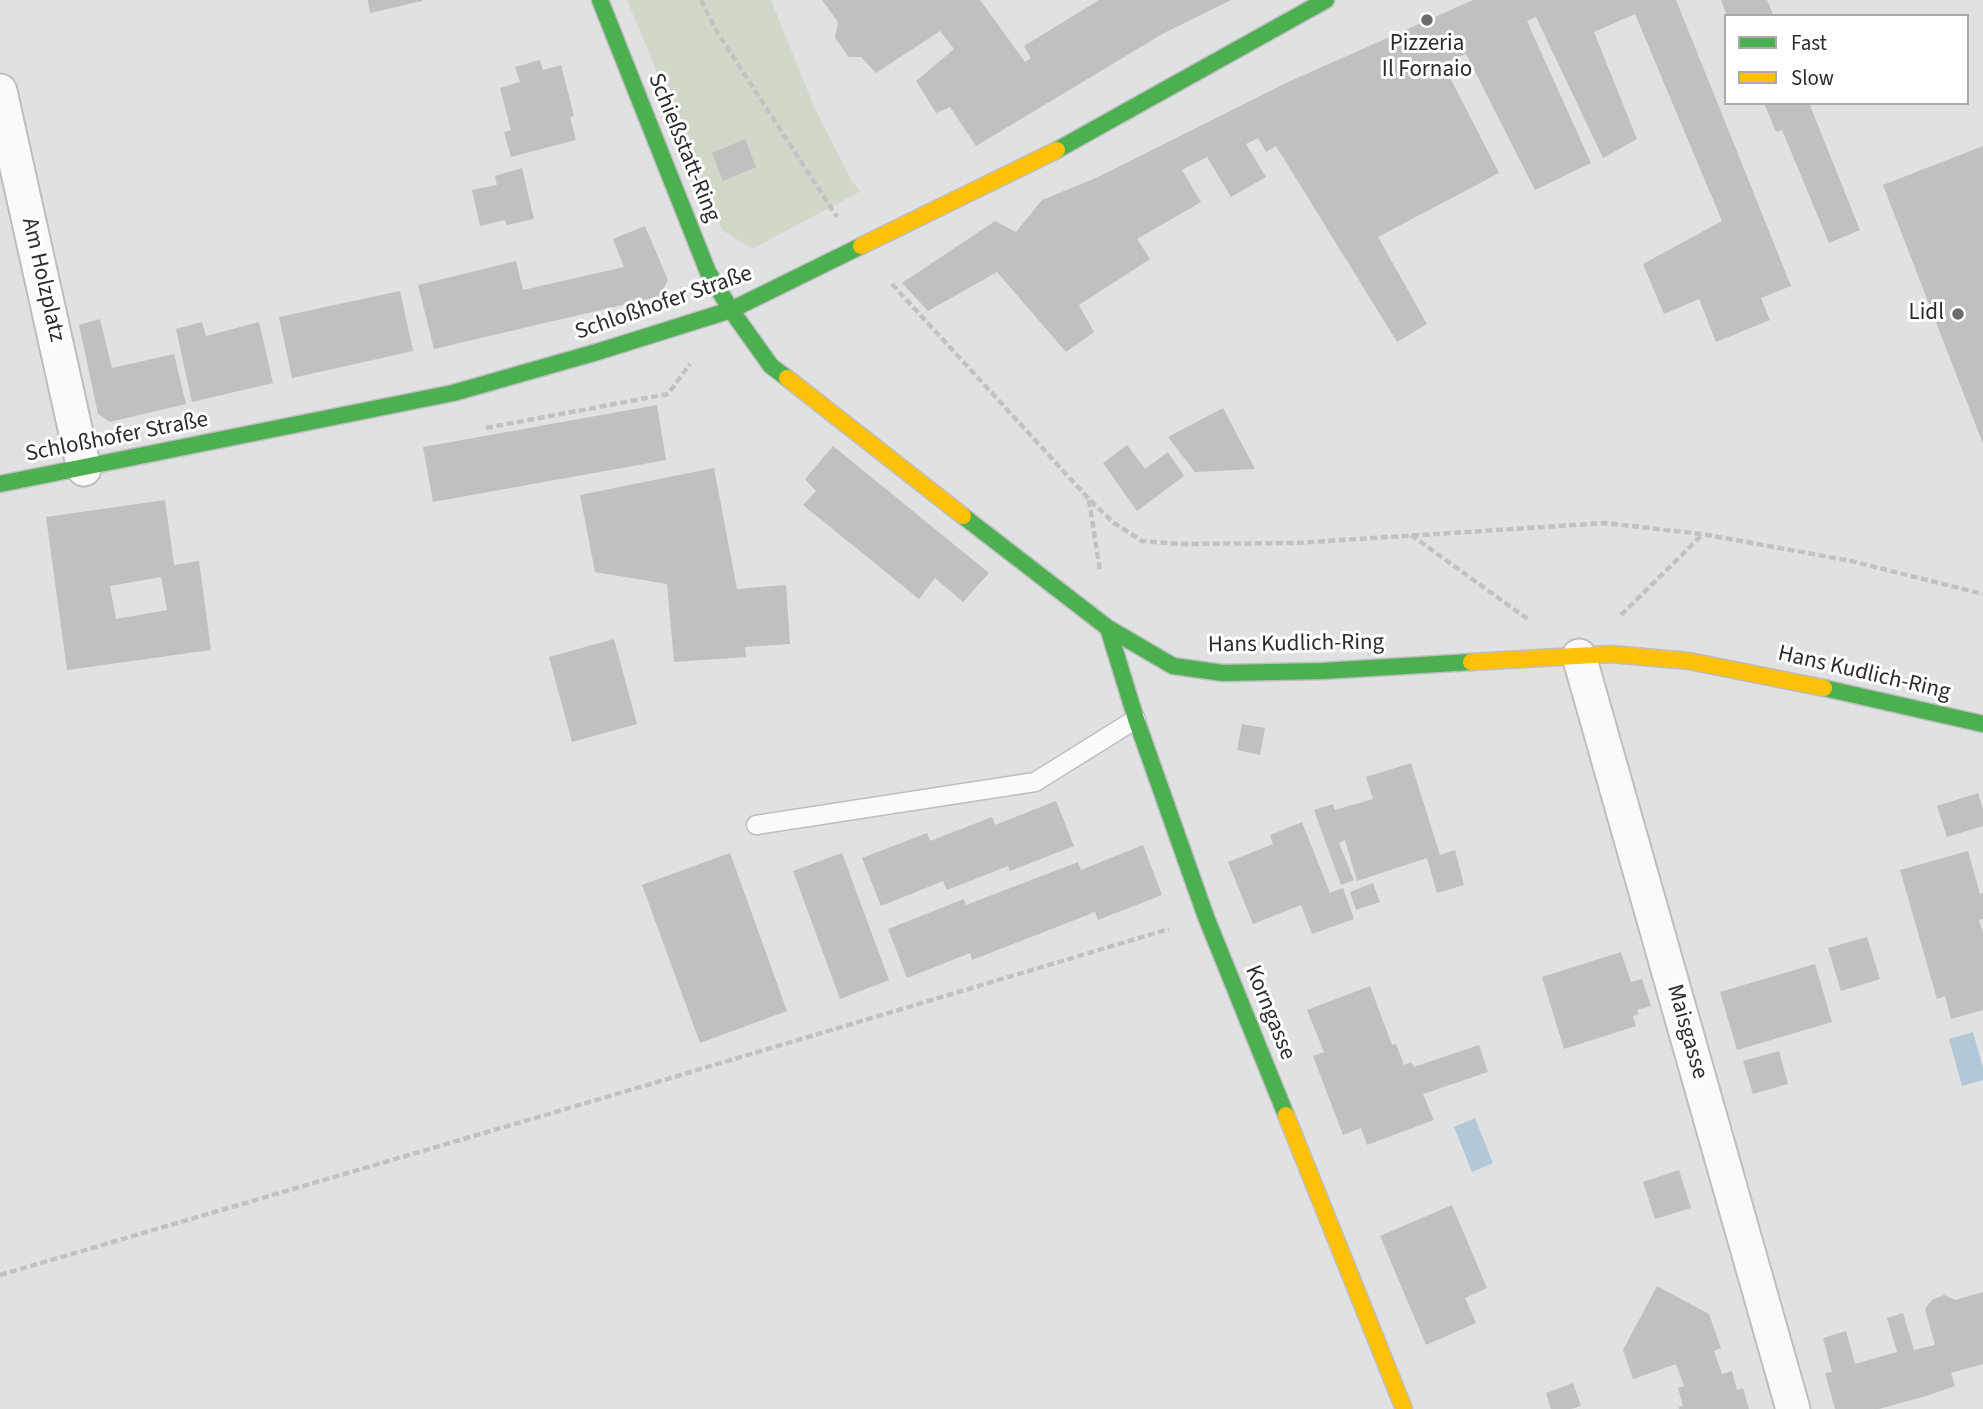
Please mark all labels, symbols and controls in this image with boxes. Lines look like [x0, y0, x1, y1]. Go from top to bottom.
marker: Pizzeria Il Fornaio [1419, 12, 1435, 28]
legend [1724, 14, 1969, 105]
text: Fast [1791, 28, 1827, 58]
place label: Pizzeria Il Fornaio [1382, 31, 1472, 85]
text: Slow [1791, 63, 1834, 93]
street label: Schießstatt-Ring [641, 70, 725, 226]
street label: Am Holzplatz [14, 215, 70, 345]
street label: Schloßhofer Straße [572, 261, 756, 347]
place label: Lidl [1909, 300, 1944, 328]
marker: Lidl [1950, 306, 1966, 322]
street label: Schloßhofer Straße [23, 407, 211, 469]
street label: Hans Kudlich-Ring [1208, 630, 1384, 660]
street label: Hans Kudlich-Ring [1775, 641, 1953, 707]
street label: Korngasse [1238, 962, 1300, 1064]
street label: Maisgasse [1659, 982, 1713, 1082]

